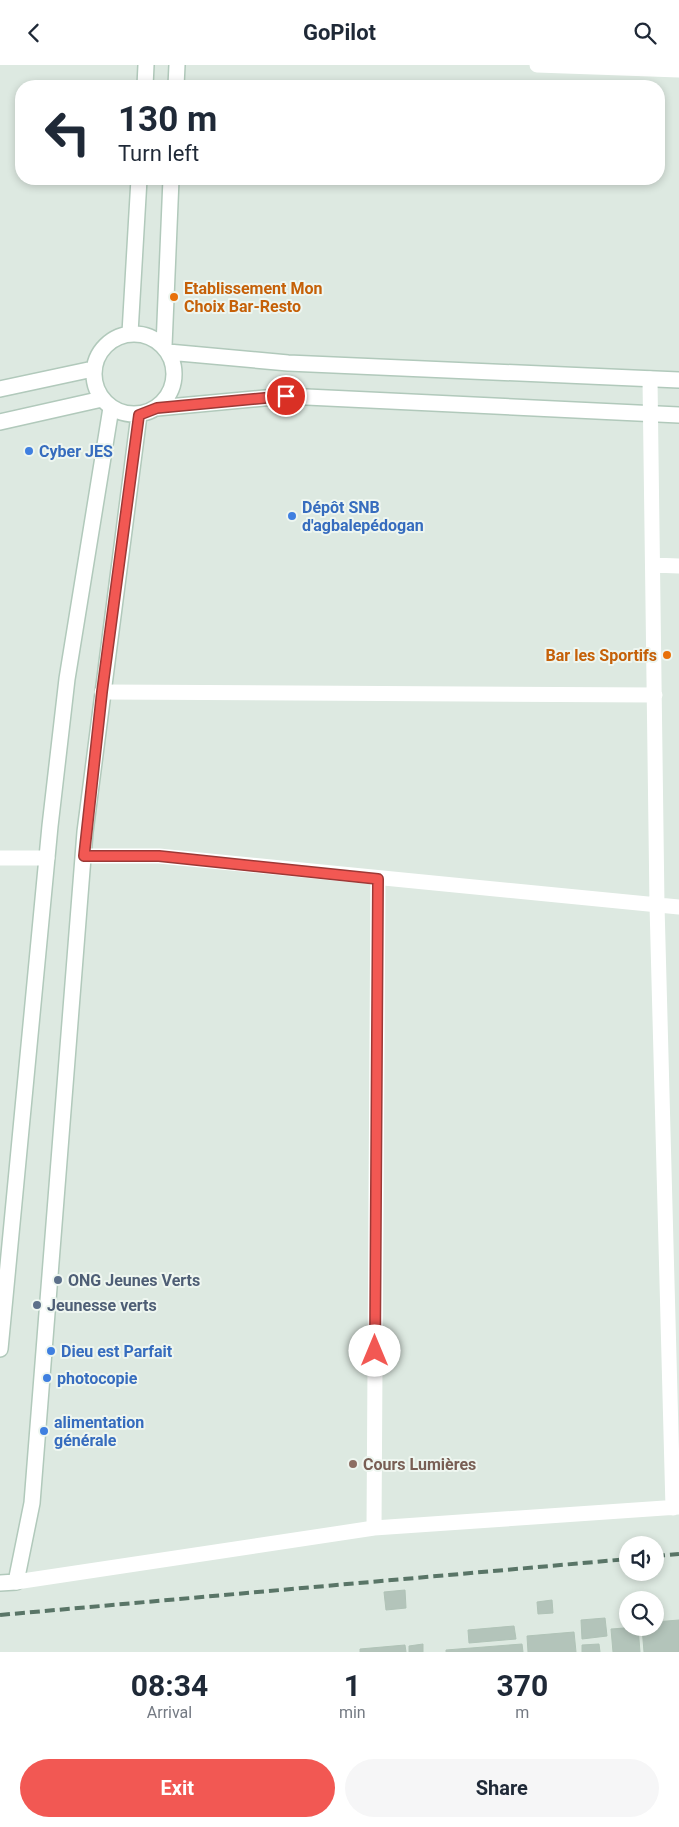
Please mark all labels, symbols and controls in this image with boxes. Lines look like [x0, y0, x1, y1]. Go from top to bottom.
icon: back [20, 19, 48, 47]
icon: search [631, 19, 659, 47]
text: GoPilot [303, 20, 376, 45]
text: 130 m [118, 99, 217, 140]
icon: left [35, 100, 100, 165]
text: Turn left [118, 141, 199, 166]
place label: Etablissement Mon Choix Bar-Resto [184, 279, 322, 316]
marker: Etablissement Mon Choix Bar-Resto [168, 291, 180, 303]
pin [265, 375, 307, 417]
icon: arrive [272, 382, 300, 410]
place label: Cyber JES [39, 442, 113, 461]
marker: Cyber JES [23, 445, 35, 457]
place label: Dépôt SNB d'agbalepédogan [302, 498, 424, 535]
marker: Dépôt SNB d'agbalepédogan [286, 510, 298, 522]
place label: Bar les Sportifs [546, 646, 657, 665]
marker: Bar les Sportifs [661, 649, 673, 661]
place label: ONG Jeunes Verts [68, 1271, 200, 1290]
marker: ONG Jeunes Verts [52, 1274, 64, 1286]
place label: Jeunesse verts [47, 1296, 157, 1315]
marker: Jeunesse verts [31, 1299, 43, 1311]
position arrow [348, 1324, 400, 1376]
place label: Dieu est Parfait [61, 1342, 173, 1361]
marker: Dieu est Parfait [45, 1345, 57, 1357]
place label: photocopie [57, 1369, 138, 1388]
marker: photocopie [41, 1372, 53, 1384]
place label: alimentation générale [54, 1413, 144, 1450]
marker: alimentation générale [38, 1425, 50, 1437]
place label: Cours Lumières [363, 1455, 476, 1474]
marker: Cours Lumières [347, 1458, 359, 1470]
map controls [619, 1536, 664, 1636]
button: sound [619, 1536, 664, 1581]
button: search [619, 1591, 664, 1636]
text: 08:34 [131, 1668, 208, 1703]
text: 1 [344, 1668, 361, 1703]
text: 370 [497, 1668, 548, 1703]
text: Arrival [147, 1703, 192, 1722]
text: min [339, 1703, 366, 1722]
text: m [515, 1703, 529, 1722]
button: Exit [20, 1759, 335, 1817]
button: Share [345, 1759, 659, 1817]

